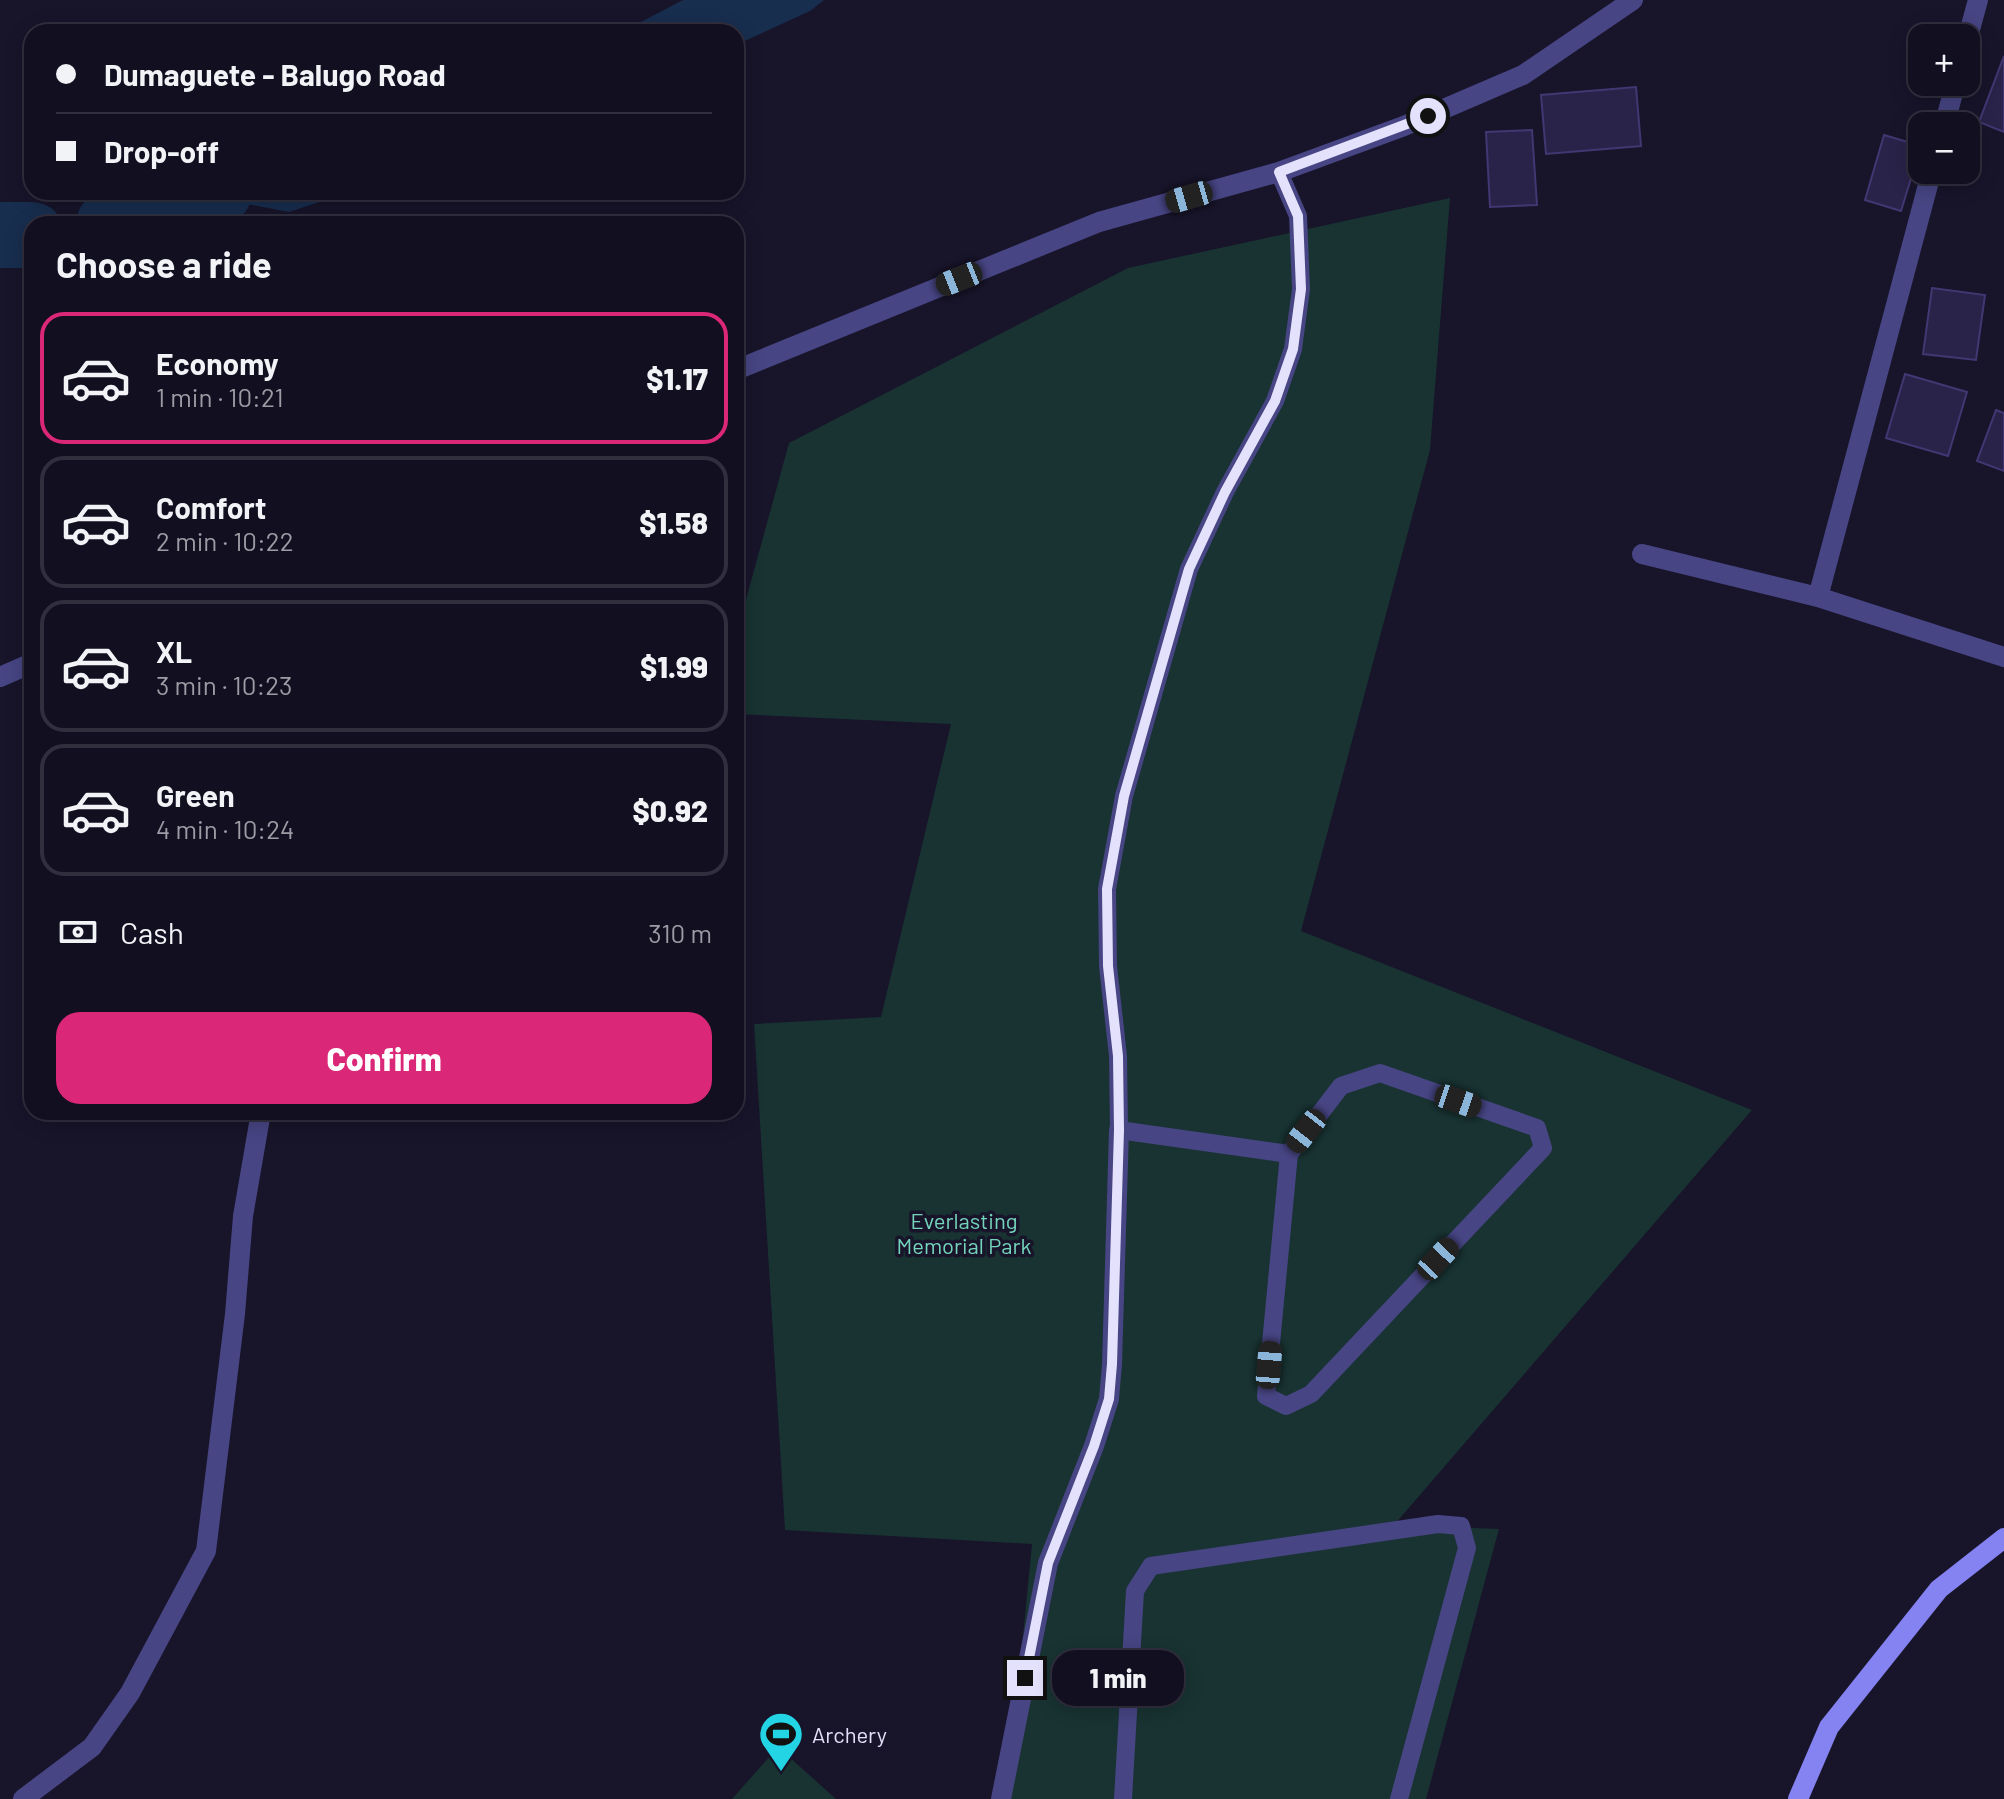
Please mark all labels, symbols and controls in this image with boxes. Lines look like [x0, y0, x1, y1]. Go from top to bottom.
map controls [1908, 24, 1980, 184]
button: + [1908, 24, 1980, 96]
text: Dumaguete - Balugo Road [104, 56, 446, 92]
route start [1410, 98, 1446, 134]
button: − [1908, 112, 1980, 184]
text: Drop-off [104, 133, 219, 169]
car [1163, 179, 1215, 215]
text: Choose a ride [56, 242, 272, 285]
car [932, 259, 986, 299]
icon: car [60, 342, 132, 414]
text: Economy [156, 345, 279, 381]
text: $1.17 [646, 360, 708, 396]
text: 1 min · 10:21 [156, 381, 284, 412]
icon: car [60, 486, 132, 558]
text: Comfort [156, 489, 266, 525]
text: $1.58 [639, 504, 708, 540]
text: 2 min · 10:22 [156, 525, 294, 556]
icon: car [60, 630, 132, 702]
text: XL [156, 633, 192, 669]
text: $1.99 [640, 648, 708, 684]
text: 3 min · 10:23 [156, 669, 292, 700]
icon: car [60, 774, 132, 846]
text: Green [156, 777, 235, 813]
text: $0.92 [633, 792, 708, 828]
text: 4 min · 10:24 [156, 813, 294, 844]
icon: cash [56, 910, 100, 954]
text: Cash [120, 914, 184, 950]
text: 310 m [648, 917, 712, 948]
button: Confirm [56, 1012, 712, 1104]
car [1431, 1082, 1485, 1120]
car [1282, 1105, 1330, 1157]
park label: Everlasting Memorial Park [896, 1207, 1032, 1258]
car [1413, 1233, 1463, 1285]
car [1255, 1340, 1283, 1390]
callout: 1 min [1053, 1650, 1185, 1706]
route end [1007, 1660, 1043, 1696]
text: 1 min [1089, 1662, 1147, 1693]
sports icon: Archery [757, 1710, 805, 1773]
place label: Archery [812, 1721, 887, 1747]

